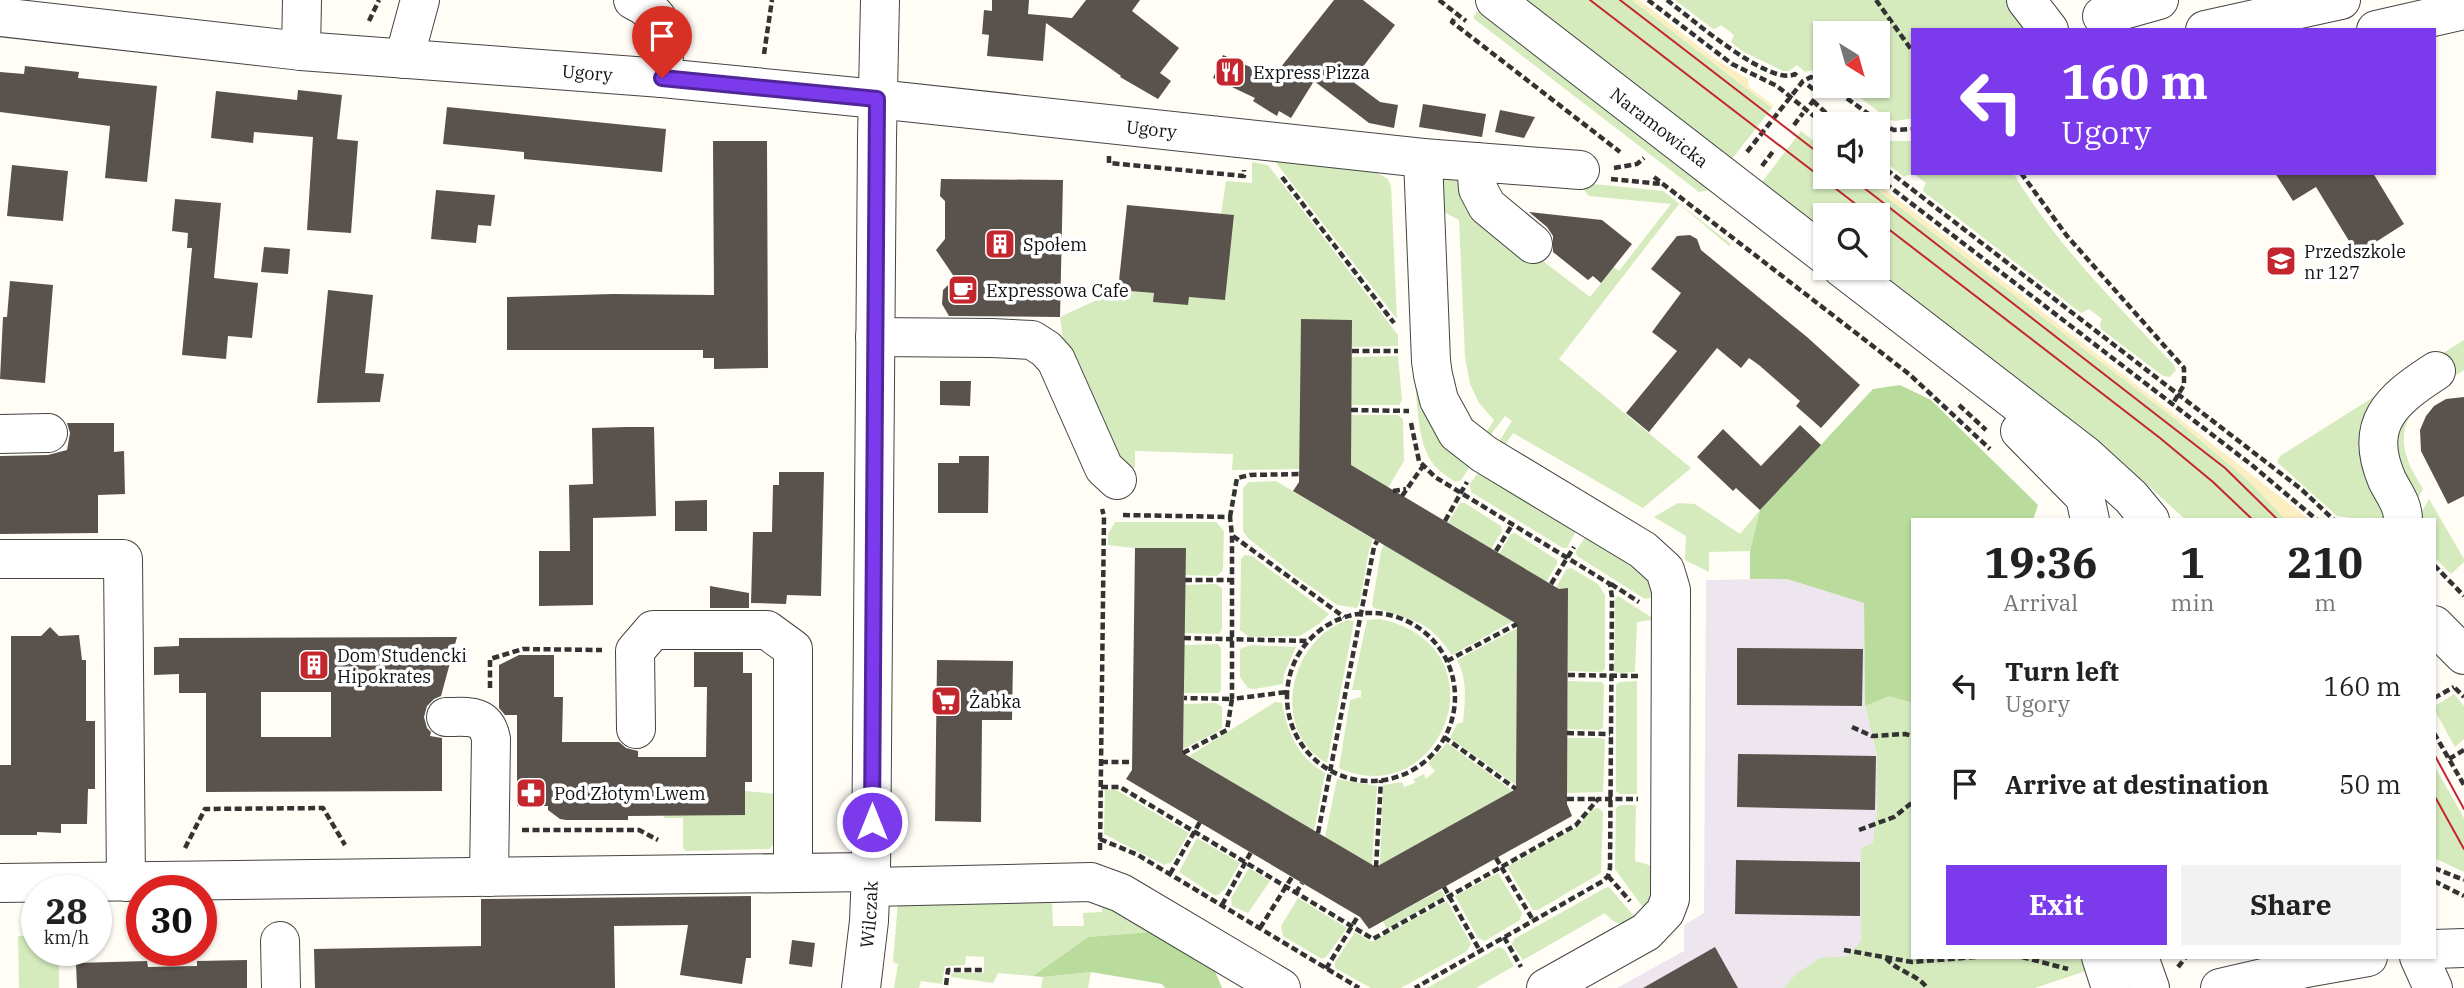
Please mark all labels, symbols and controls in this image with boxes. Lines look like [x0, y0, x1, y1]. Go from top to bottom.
pin [632, 6, 692, 78]
icon: arrive [643, 17, 681, 55]
north arrow [1813, 21, 1890, 98]
map controls [1813, 21, 1890, 280]
text: 160 m [2061, 49, 2208, 112]
restaurant icon: Express Pizza [1213, 55, 1247, 89]
icon: left [1946, 56, 2037, 147]
street label: Ugory [561, 59, 614, 86]
place label: Express Pizza [1253, 61, 1370, 84]
street label: Naramowicka [1606, 82, 1713, 172]
text: Ugory [2061, 111, 2151, 153]
button: sound [1813, 112, 1890, 189]
street label: Ugory [1125, 114, 1178, 143]
button: search [1813, 203, 1890, 280]
building icon: Społem [983, 227, 1017, 261]
place label: Społem [1023, 233, 1087, 256]
place label: Przedszkole nr 127 [2304, 240, 2406, 284]
school or university icon: Przedszkole nr 127 [2264, 244, 2298, 278]
cafe icon: Expressowa Cafe [946, 273, 980, 307]
place label: Expressowa Cafe [986, 279, 1129, 302]
text: 19:36 [1984, 535, 2098, 590]
text: 1 [2180, 535, 2205, 590]
text: 210 [2287, 535, 2363, 590]
text: Arrival [2003, 587, 2078, 617]
text: min [2171, 587, 2214, 617]
text: m [2314, 587, 2336, 617]
place label: Dom Studencki Hipokrates [337, 644, 467, 688]
building icon: Dom Studencki Hipokrates [297, 648, 331, 682]
text: Turn left [2005, 654, 2119, 688]
icon: left [1946, 667, 1984, 705]
text: 160 m [2323, 669, 2401, 703]
supermarket icon: Żabka [929, 684, 963, 718]
text: Ugory [2005, 688, 2070, 718]
place label: Żabka [969, 690, 1021, 713]
icon: arrive [1946, 765, 1984, 803]
text: Arrive at destination [2005, 767, 2269, 801]
text: 50 m [2339, 767, 2401, 801]
pharmacy icon: Pod Złotym Lwem [514, 776, 548, 810]
place label: Pod Złotym Lwem [554, 782, 706, 805]
position arrow [835, 785, 909, 859]
button: Exit [1946, 865, 2167, 945]
button: Share [2181, 865, 2401, 945]
speed limit sign: 30 [126, 875, 217, 966]
street label: Wilczak [854, 880, 882, 949]
text: 28 [45, 888, 88, 934]
text: km/h [44, 926, 89, 949]

